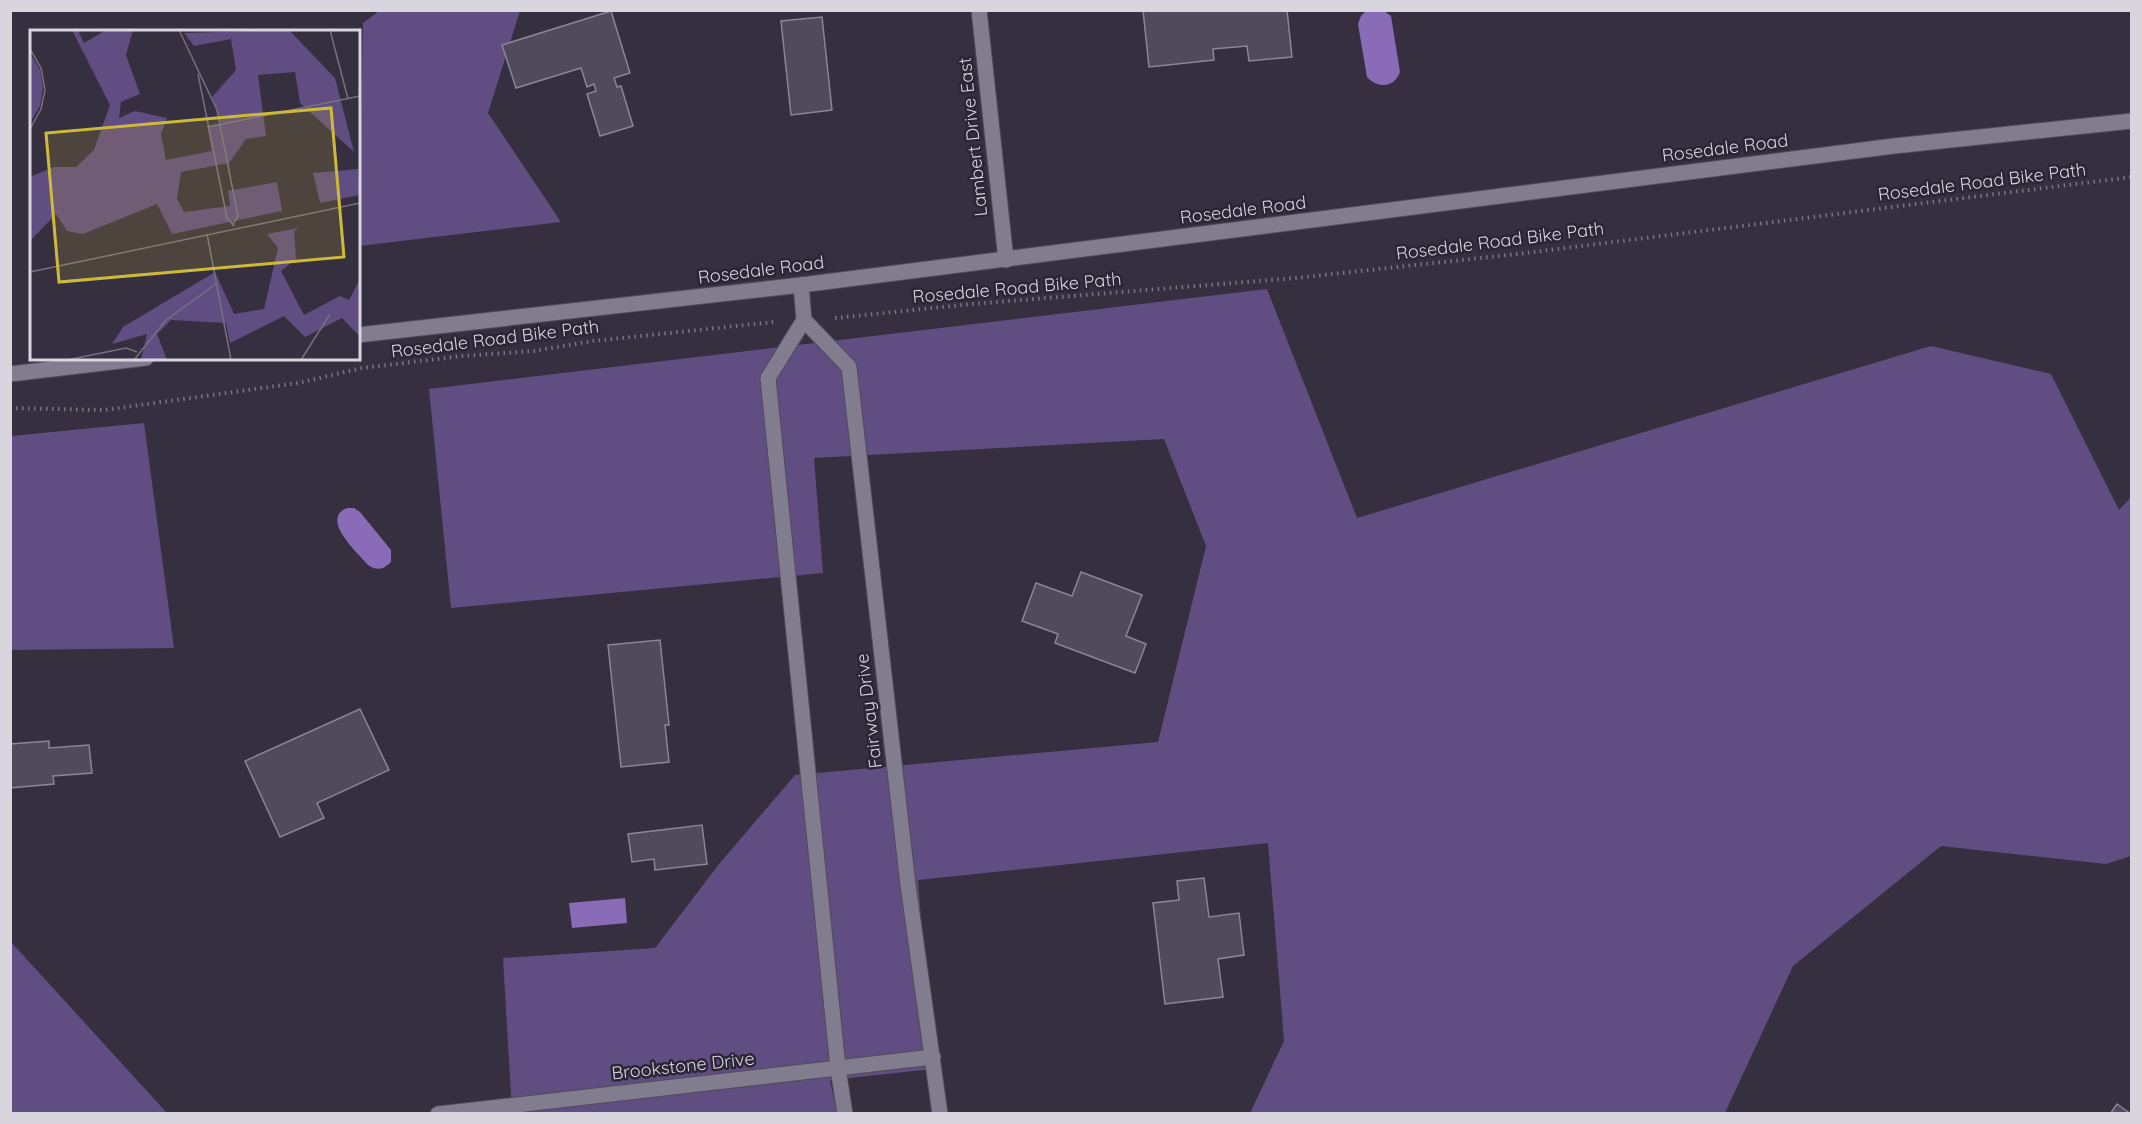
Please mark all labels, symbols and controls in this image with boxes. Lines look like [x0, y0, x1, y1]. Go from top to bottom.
inset map [30, 30, 360, 360]
street label: Lambert Drive East [953, 56, 992, 218]
street label: Rosedale Road [1661, 128, 1789, 167]
street label: Rosedale Road Bike Path [1876, 157, 2087, 206]
street label: Rosedale Road [1179, 190, 1307, 229]
street label: Rosedale Road Bike Path [1394, 216, 1605, 265]
street label: Rosedale Road [697, 250, 825, 289]
street label: Rosedale Road Bike Path [912, 267, 1122, 308]
street label: Rosedale Road Bike Path [389, 314, 600, 363]
street label: Fairway Drive [850, 652, 887, 770]
street label: Brookstone Drive [610, 1047, 756, 1084]

